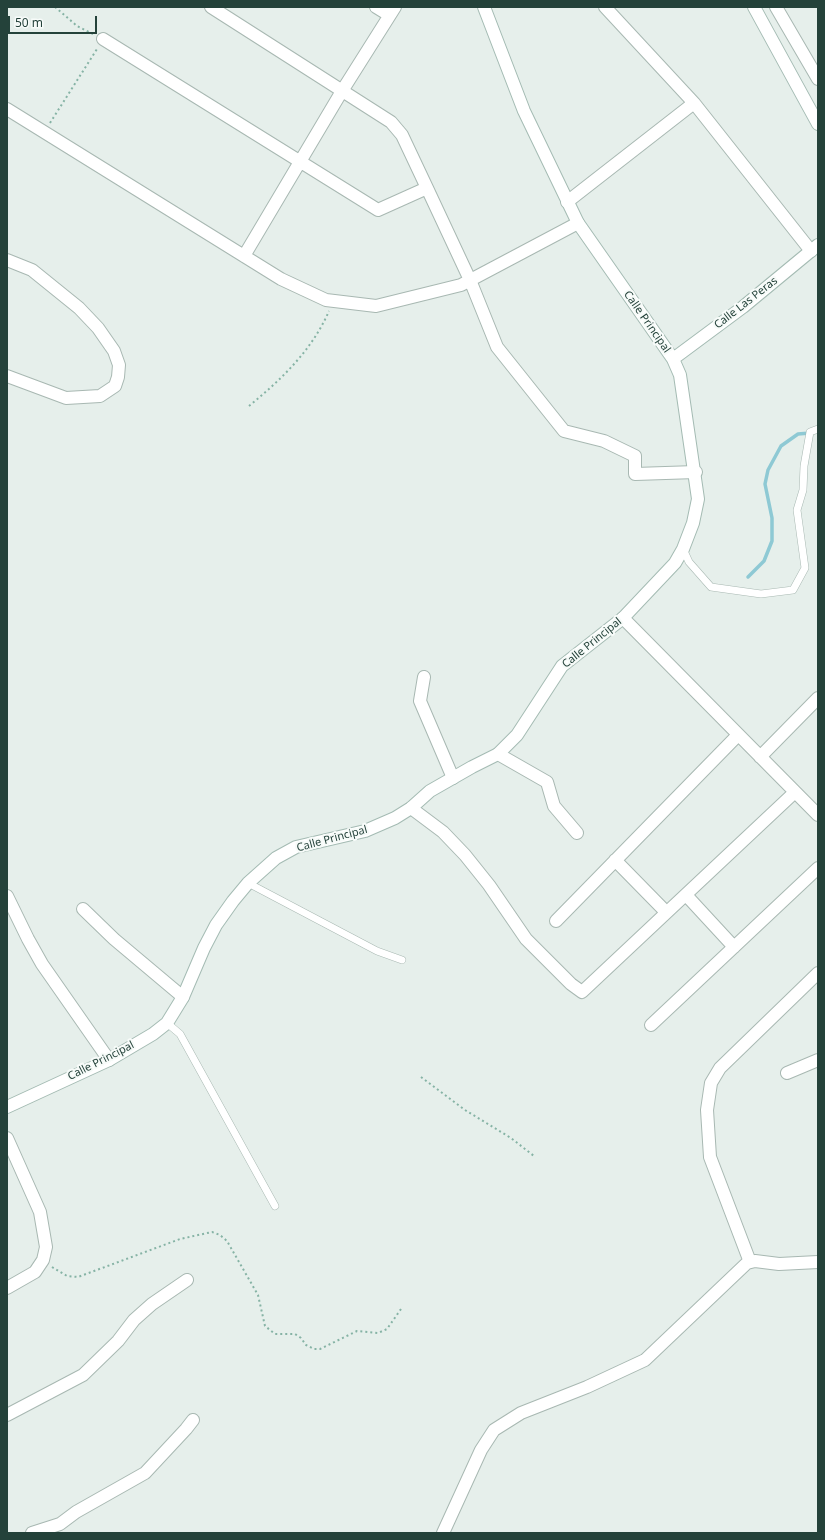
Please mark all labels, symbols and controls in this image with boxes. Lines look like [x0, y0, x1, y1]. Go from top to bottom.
scale bar [10, 8, 99, 34]
text: 50 m [15, 14, 43, 31]
street label: Calle Las Peras [712, 274, 780, 332]
street label: Calle Principal [621, 288, 673, 356]
street label: Calle Principal [560, 615, 624, 671]
street label: Calle Principal [295, 823, 369, 855]
street label: Calle Principal [66, 1039, 136, 1083]

